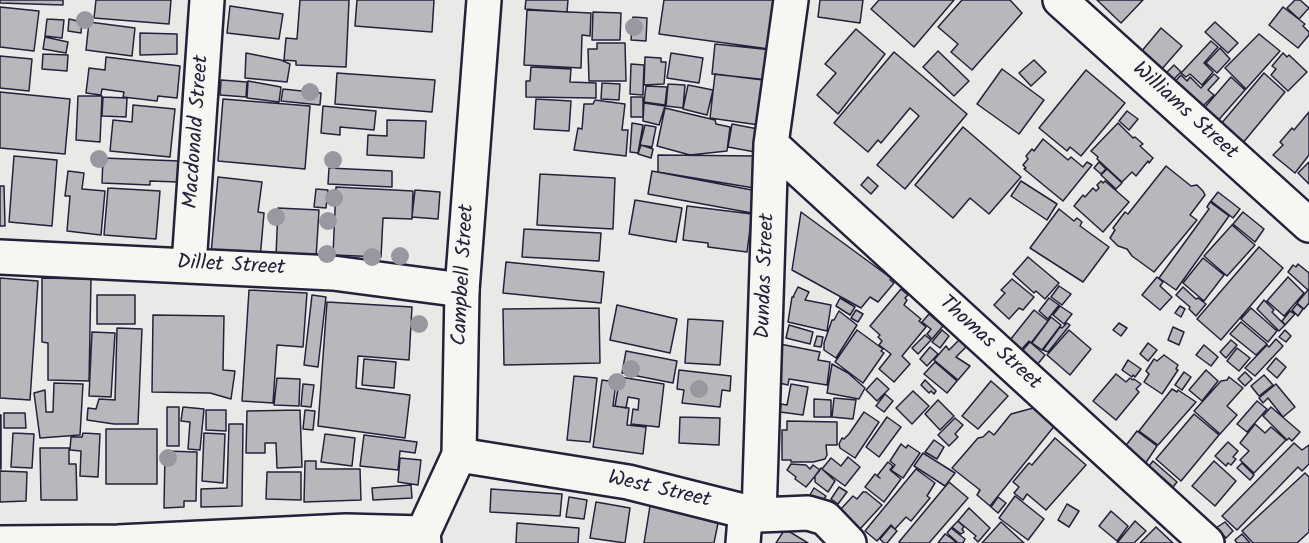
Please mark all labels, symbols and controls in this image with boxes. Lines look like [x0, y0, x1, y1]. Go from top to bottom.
street label: Macdonald Street [180, 54, 216, 210]
street label: Williams Street [1126, 58, 1242, 166]
street label: Campbell Street [449, 204, 481, 346]
street label: Dundas Street [752, 213, 782, 339]
street label: Dillet Street [176, 252, 286, 282]
street label: Thomas Street [933, 291, 1045, 397]
street label: West Street [605, 467, 713, 515]

